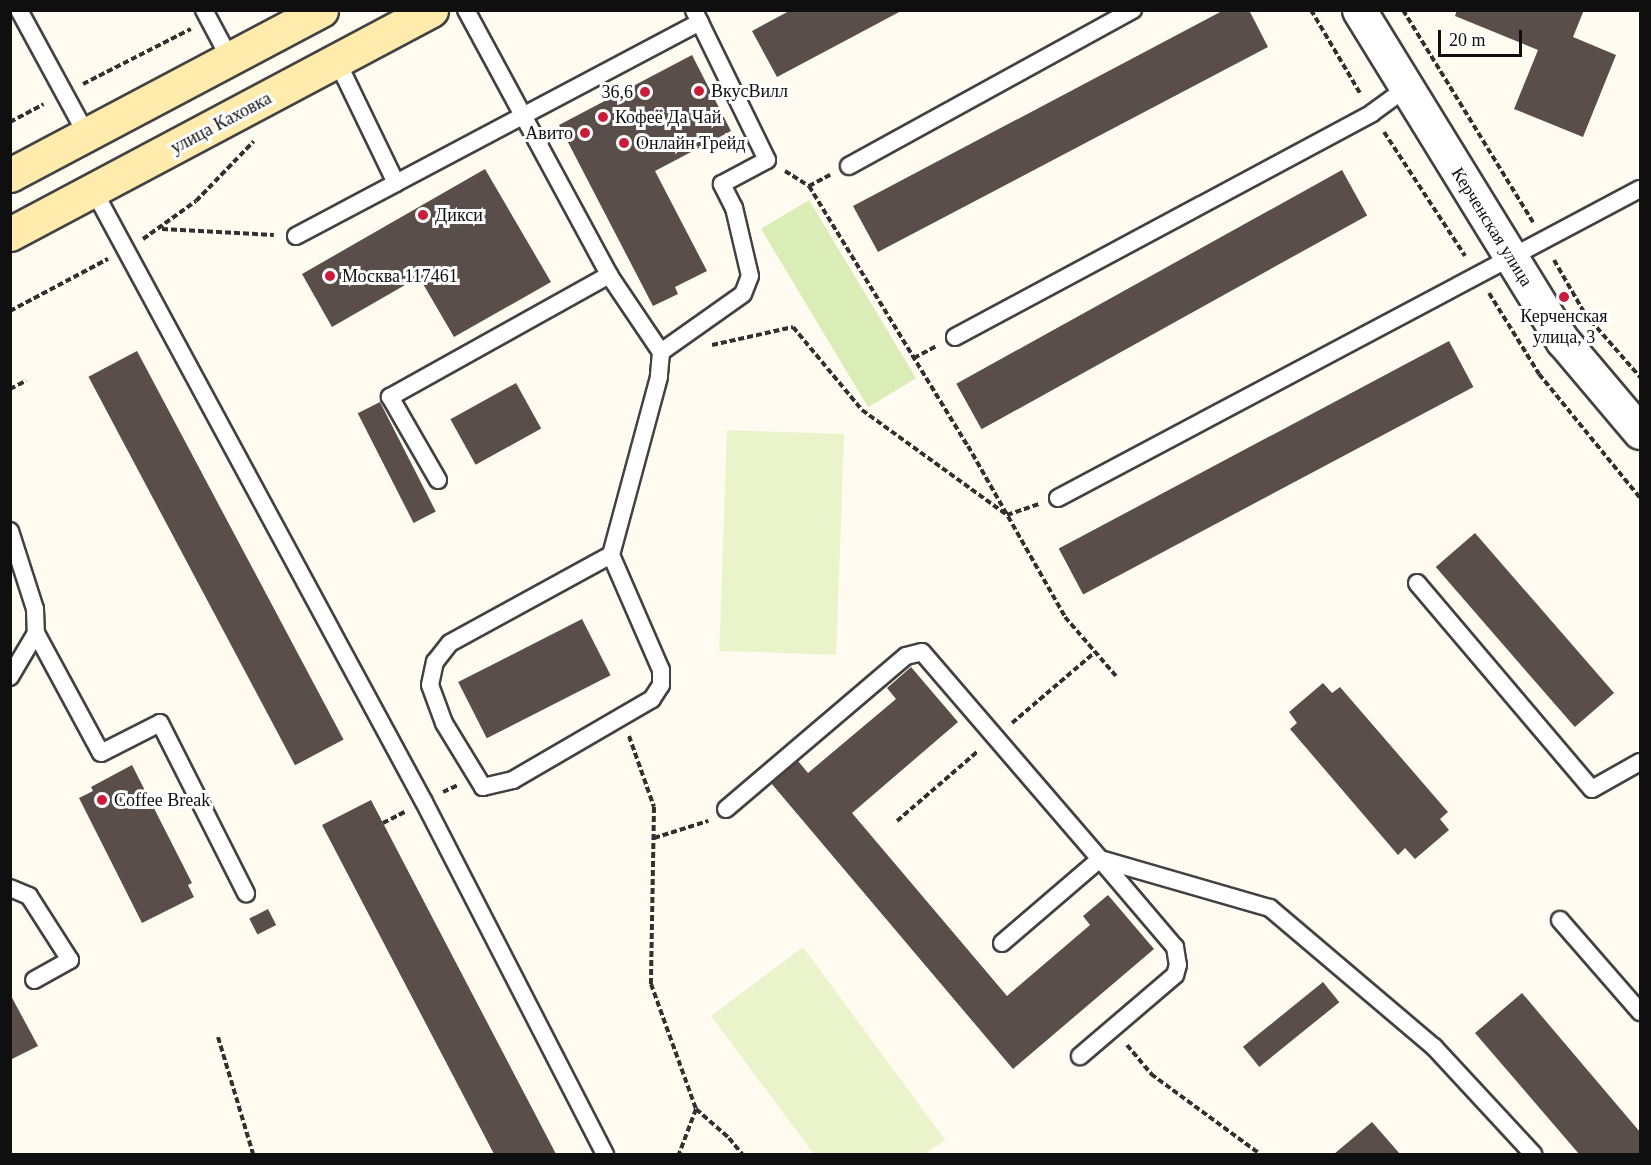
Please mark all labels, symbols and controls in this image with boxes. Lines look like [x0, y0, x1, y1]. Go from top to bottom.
scale bar [1441, 18, 1525, 56]
text: 20 m [1449, 30, 1486, 50]
place label: ВкусВилл [711, 80, 788, 102]
place label: 36,6 [602, 81, 633, 103]
marker: ВкусВилл [692, 84, 706, 98]
marker: 36,6 [638, 85, 652, 99]
street label: улица Каховка [167, 87, 275, 159]
place label: Кофеё Да Чай [615, 106, 721, 128]
marker: Кофеё Да Чай [596, 110, 610, 124]
place label: Авито [525, 122, 573, 144]
marker: Авито [578, 126, 592, 140]
place label: Онлайн Трейд [636, 132, 745, 154]
marker: Онлайн Трейд [617, 136, 631, 150]
street label: Керченская улица [1447, 164, 1537, 290]
place label: Дикси [435, 204, 483, 226]
marker: Дикси [416, 208, 430, 222]
place label: Москва 117461 [342, 265, 458, 287]
marker: Москва 117461 [323, 269, 337, 283]
marker: Керченская улица, 3 [1557, 290, 1571, 304]
place label: Керченская улица, 3 [1520, 306, 1608, 348]
place label: Coffee Break [114, 789, 210, 811]
marker: Coffee Break [95, 793, 109, 807]

